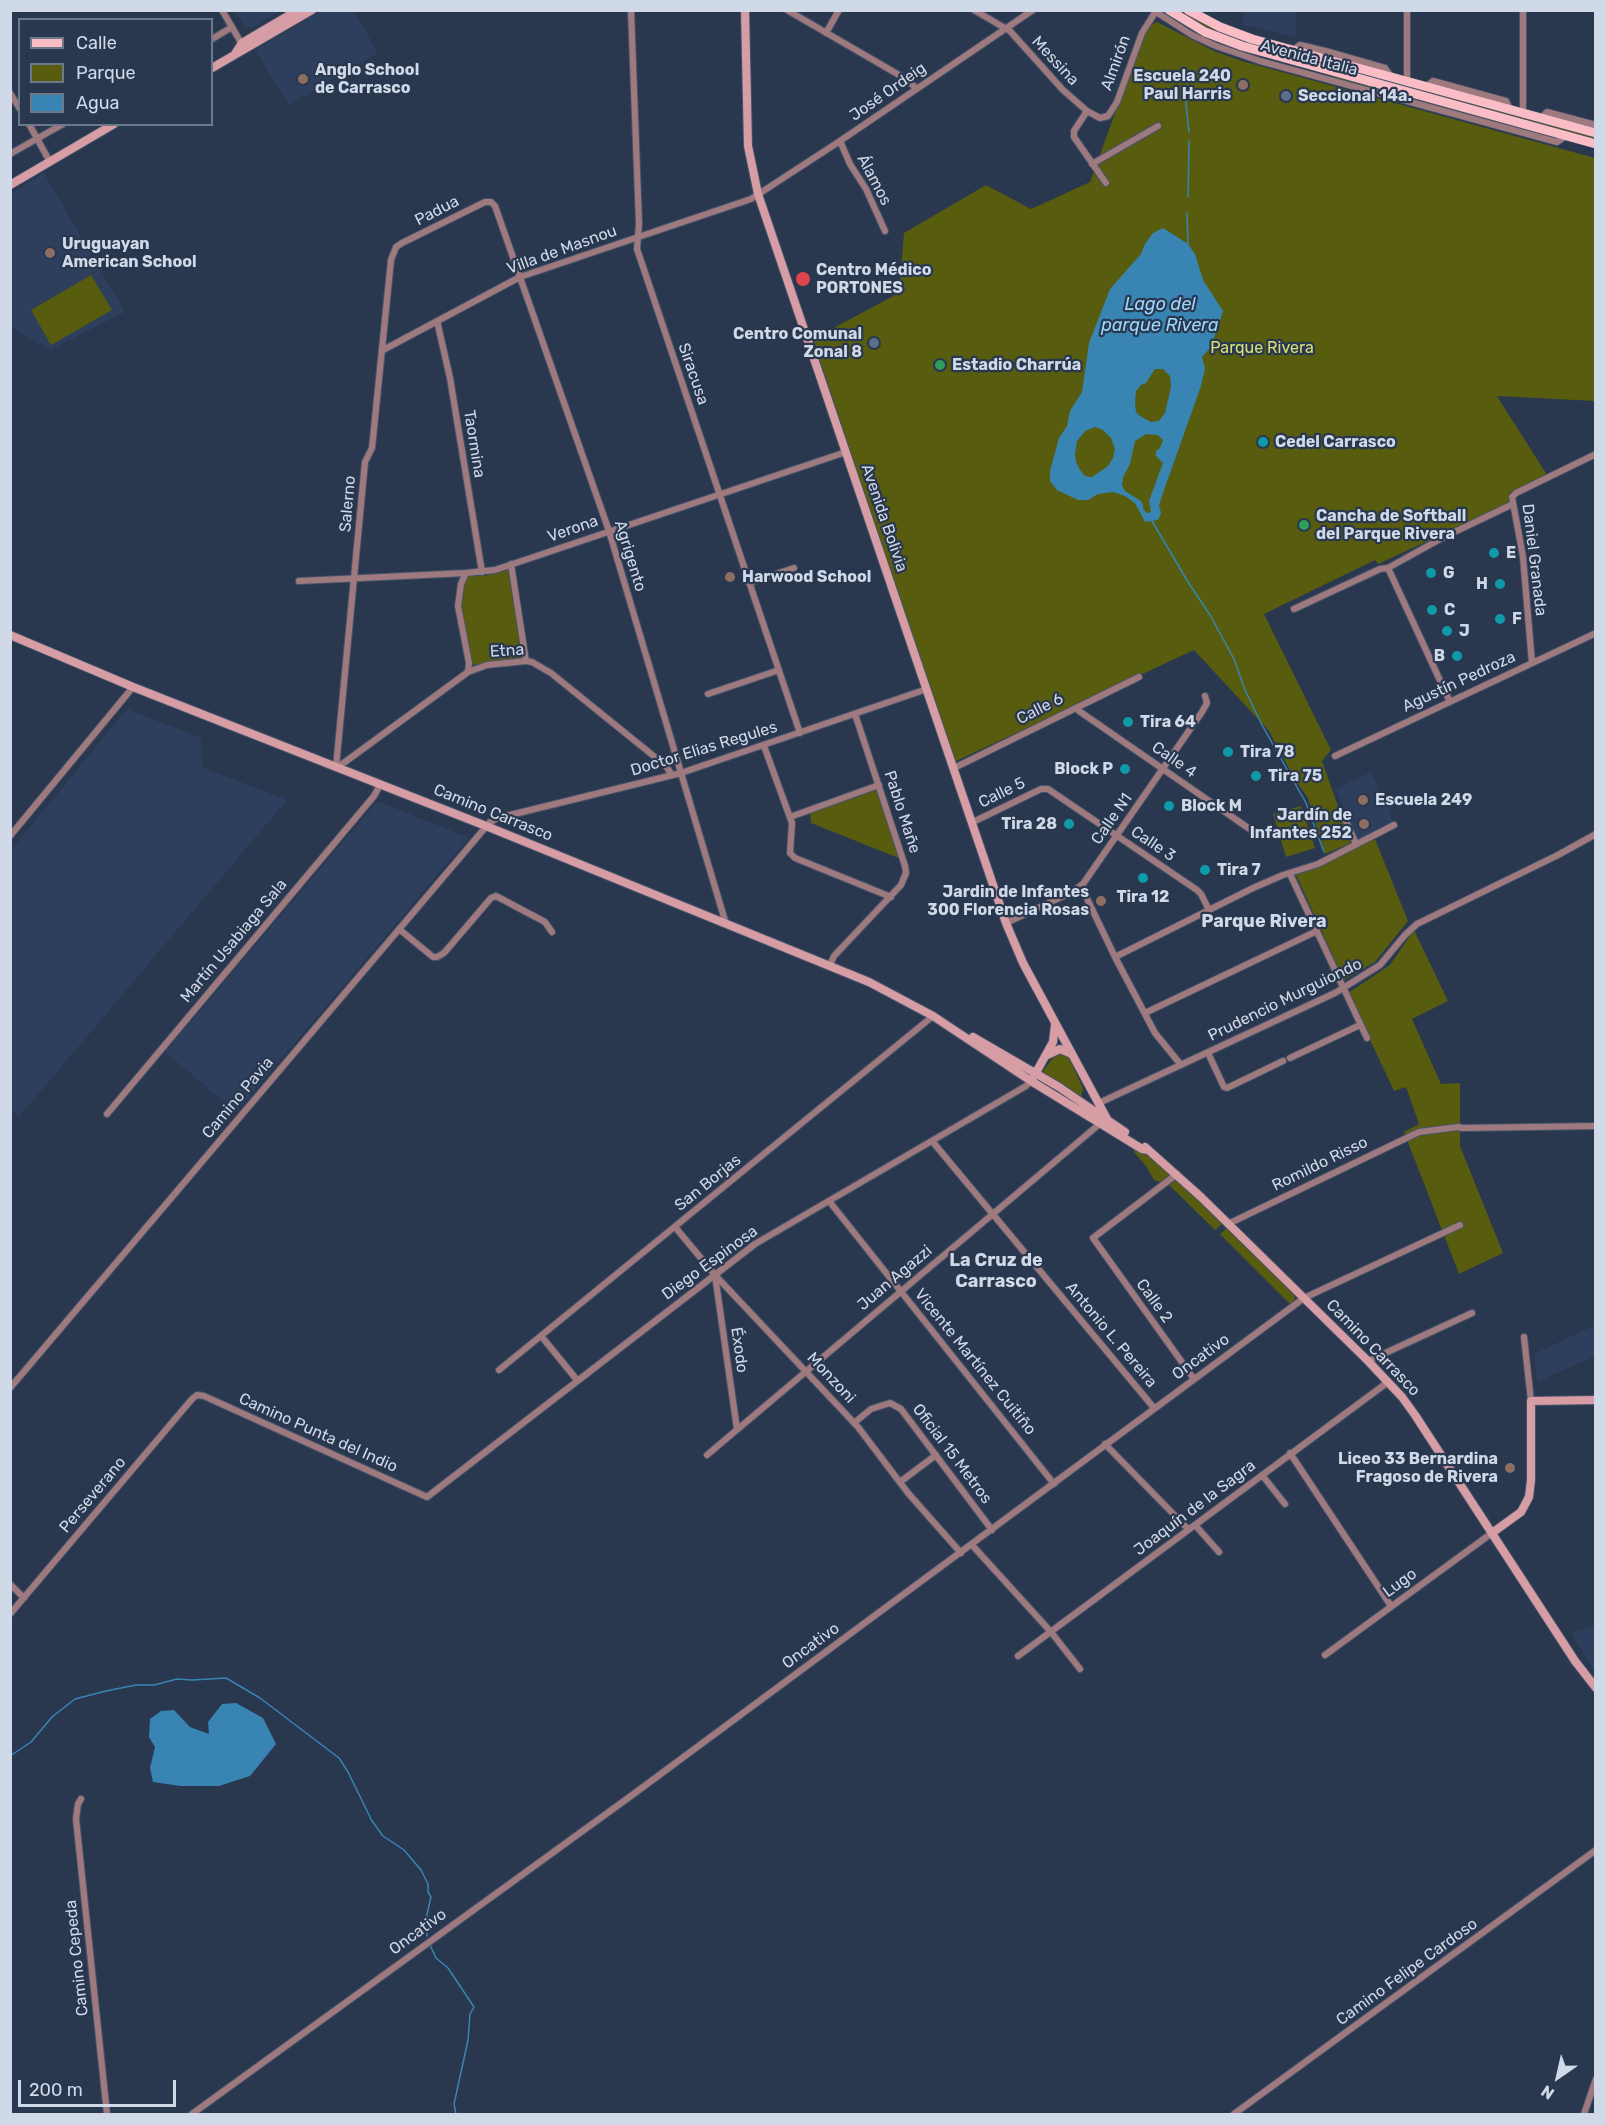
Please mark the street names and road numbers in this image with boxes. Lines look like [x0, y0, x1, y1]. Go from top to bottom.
street label: Messina [1027, 32, 1083, 90]
street label: Almirón [1097, 33, 1135, 93]
street label: Avenida Italia [1258, 36, 1360, 80]
street label: José Ordeig [846, 59, 930, 125]
street label: Álamos [853, 151, 895, 209]
street label: Padua [412, 192, 462, 230]
street label: Villa de Masnou [504, 221, 620, 279]
street label: Siracusa [673, 341, 713, 407]
street label: Taormina [459, 409, 489, 479]
street label: Avenida Bolivia [857, 462, 911, 574]
street label: Salerno [336, 475, 360, 533]
street label: Daniel Granada [1518, 503, 1550, 617]
street label: Verona [545, 511, 601, 547]
street label: Agrigento [610, 518, 650, 594]
street label: Etna [489, 640, 525, 662]
street label: Agustín Pedroza [1400, 647, 1518, 717]
street label: Calle 6 [1013, 689, 1067, 729]
street label: Doctor Elias Regules [628, 718, 780, 780]
street label: Calle 4 [1148, 738, 1200, 782]
street label: Pablo Mañe [880, 768, 924, 856]
street label: Calle 5 [975, 773, 1029, 813]
street label: Camino Carrasco [431, 780, 555, 846]
street label: Calle N1 [1087, 790, 1137, 848]
street label: Calle 3 [1127, 822, 1179, 866]
street label: Martín Usabiaga Sala [177, 875, 291, 1007]
street label: Prudencio Murguiondo [1205, 954, 1365, 1046]
street label: Camino Pavia [198, 1053, 278, 1143]
street label: Romildo Risso [1269, 1133, 1371, 1195]
street label: San Borjas [671, 1151, 745, 1215]
street label: Diego Espinosa [658, 1222, 762, 1304]
street label: Juan Agazzi [854, 1241, 936, 1315]
street label: Calle 2 [1132, 1275, 1176, 1327]
street label: Antonio L. Pereira [1061, 1278, 1161, 1392]
street label: Vicente Martínez Cuitiño [910, 1285, 1040, 1439]
street label: Camino Carrasco [1322, 1296, 1424, 1400]
street label: Éxodo [726, 1326, 752, 1374]
street label: Oncativo [1169, 1330, 1233, 1384]
street label: Monzoni [803, 1349, 859, 1407]
street label: Camino Punta del Indio [236, 1389, 400, 1477]
street label: Oficial 15 Metros [908, 1400, 996, 1508]
street label: Perseverano [56, 1453, 130, 1537]
street label: Joaquín de la Sagra [1131, 1456, 1259, 1560]
street label: Lugo [1379, 1564, 1421, 1602]
street label: Oncativo [779, 1619, 843, 1673]
street label: Camino Cepeda [61, 1899, 93, 2017]
street label: Oncativo [386, 1905, 450, 1959]
street label: Camino Felipe Cardoso [1333, 1914, 1481, 2030]

